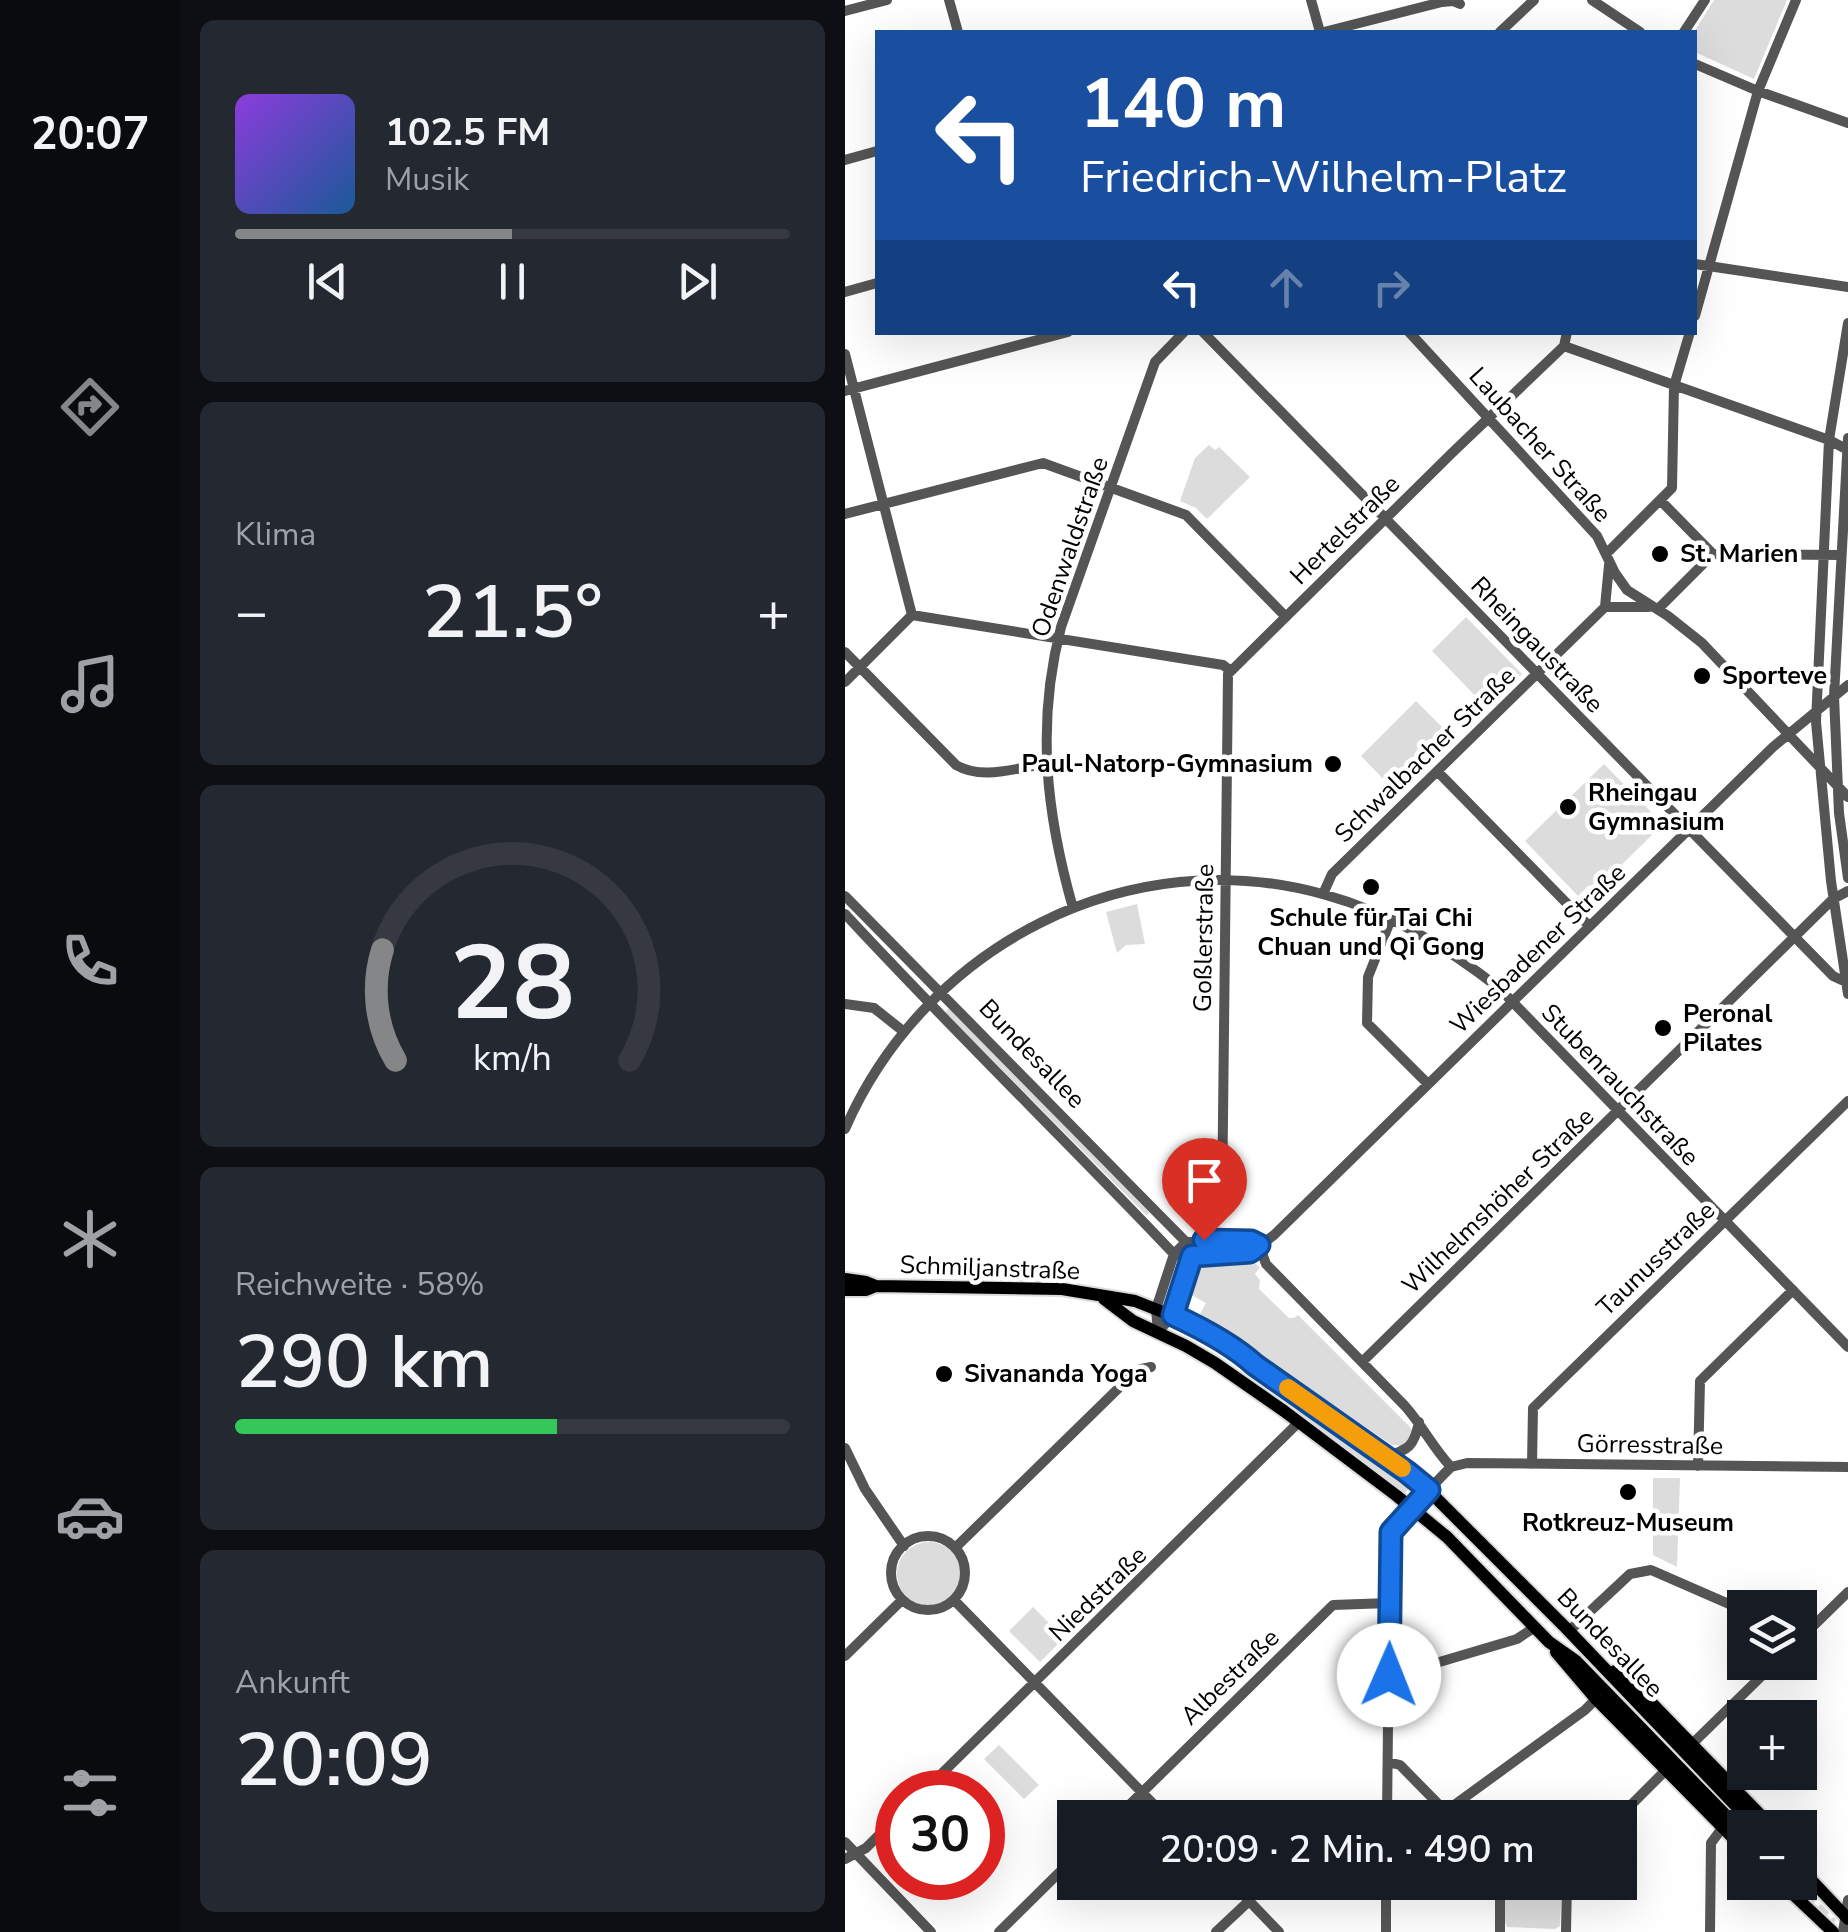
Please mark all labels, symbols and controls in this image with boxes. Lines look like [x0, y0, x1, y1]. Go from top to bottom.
text: 140 m [1080, 56, 1286, 152]
icon: left [915, 70, 1045, 200]
text: 20:07 [30, 104, 150, 165]
text: 102.5 FM [385, 107, 550, 158]
text: Friedrich-Wilhelm-Platz [1080, 147, 1567, 208]
text: Musik [385, 158, 469, 201]
icon: previous [300, 254, 355, 309]
icon: pause [485, 254, 540, 309]
icon: next [670, 254, 725, 309]
icon: left [1154, 260, 1209, 315]
icon: ahead [1259, 260, 1314, 315]
icon: right [1364, 260, 1419, 315]
street label: Laubacher Straße [1461, 360, 1619, 530]
icon: directions [55, 372, 125, 442]
street label: Odenwaldstraße [1023, 452, 1117, 642]
street label: Hertelstraße [1283, 468, 1407, 592]
text: Klima [235, 513, 316, 556]
place label: St. Marien [1680, 537, 1798, 571]
marker: St. Marien [1649, 543, 1671, 565]
text: 21.5° [422, 561, 603, 663]
street label: Rheingaustraße [1463, 569, 1611, 721]
text: − [235, 575, 268, 650]
text: + [757, 575, 790, 650]
icon: music [55, 649, 125, 719]
place label: Sporteve [1722, 659, 1827, 693]
street label: Schwalbacher Straße [1327, 660, 1523, 850]
marker: Sporteve [1691, 665, 1713, 687]
place label: Paul-Natorp-Gymnasium [1021, 747, 1313, 781]
marker: Paul-Natorp-Gymnasium [1322, 753, 1344, 775]
place label: Rheingau Gymnasium [1588, 776, 1725, 839]
marker: Rheingau Gymnasium [1557, 796, 1579, 818]
street label: Wiesbadener Straße [1443, 856, 1633, 1042]
street label: Goßlerstraße [1186, 864, 1222, 1012]
marker: Schule für Tai Chi Chuan und Qi Gong [1360, 876, 1382, 898]
place label: Schule für Tai Chi Chuan und Qi Gong [1257, 901, 1485, 964]
text: 28 [450, 913, 575, 1055]
icon: phone [55, 926, 125, 996]
street label: Bundesallee [971, 992, 1093, 1116]
street label: Stubenrauchstraße [1534, 996, 1706, 1174]
place label: Peronal Pilates [1683, 997, 1773, 1060]
marker: Peronal Pilates [1652, 1017, 1674, 1039]
text: km/h [473, 1034, 552, 1083]
street label: Wilhelmshöher Straße [1395, 1100, 1601, 1302]
pin [1162, 1138, 1247, 1241]
icon: arrive [1177, 1153, 1232, 1208]
street label: Taunusstraße [1589, 1194, 1723, 1324]
icon: climate [55, 1204, 125, 1274]
street label: Schmiljanstraße [899, 1248, 1081, 1288]
text: Reichweite · 58% [235, 1263, 484, 1306]
text: 290 km [235, 1311, 493, 1413]
place label: Sivananda Yoga [964, 1357, 1148, 1391]
marker: Sivananda Yoga [933, 1363, 955, 1385]
street label: Görresstraße [1576, 1427, 1724, 1463]
icon: car [55, 1481, 125, 1551]
marker: Rotkreuz-Museum [1617, 1481, 1639, 1503]
place label: Rotkreuz-Museum [1522, 1506, 1734, 1540]
street label: Niedstraße [1042, 1539, 1154, 1649]
street label: Bundesallee [1549, 1581, 1671, 1705]
map controls [1727, 1590, 1817, 1900]
button: layers [1727, 1590, 1817, 1680]
street label: Albestraße [1173, 1621, 1287, 1733]
position arrow [1337, 1623, 1441, 1727]
text: Ankunft [235, 1661, 350, 1704]
button: + [1727, 1700, 1817, 1790]
text: 20:09 [235, 1709, 433, 1811]
icon: filters [55, 1758, 125, 1828]
speed limit sign: 30 [875, 1770, 1005, 1900]
button: − [1727, 1810, 1817, 1900]
text: 20:09 · 2 Min. · 490 m [1159, 1824, 1535, 1875]

